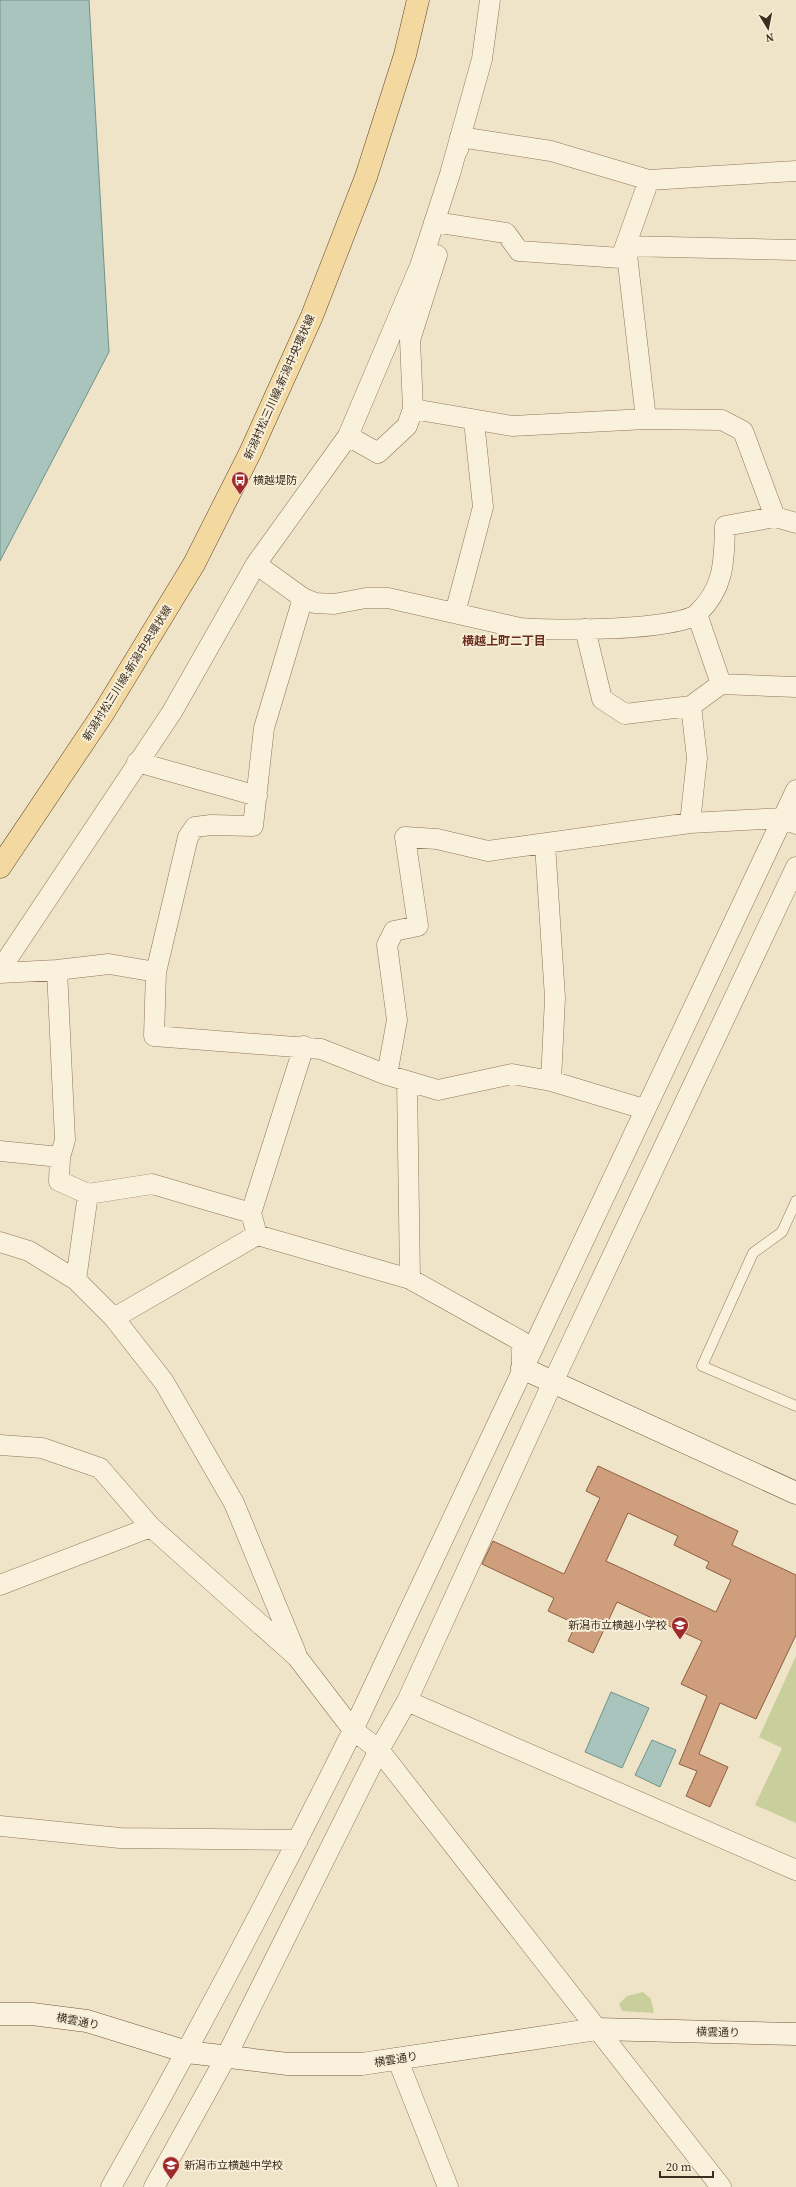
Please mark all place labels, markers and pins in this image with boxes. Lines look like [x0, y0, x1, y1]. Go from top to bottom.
bus stop icon: 横越堤防 [230, 470, 250, 495]
place label: 横越堤防 [253, 473, 297, 488]
school or university icon: 新潟市立横越小学校 [670, 1615, 690, 1640]
place label: 新潟市立横越小学校 [568, 1618, 667, 1633]
school or university icon: 新潟市立横越中学校 [161, 2155, 181, 2180]
place label: 新潟市立横越中学校 [184, 2158, 283, 2173]

